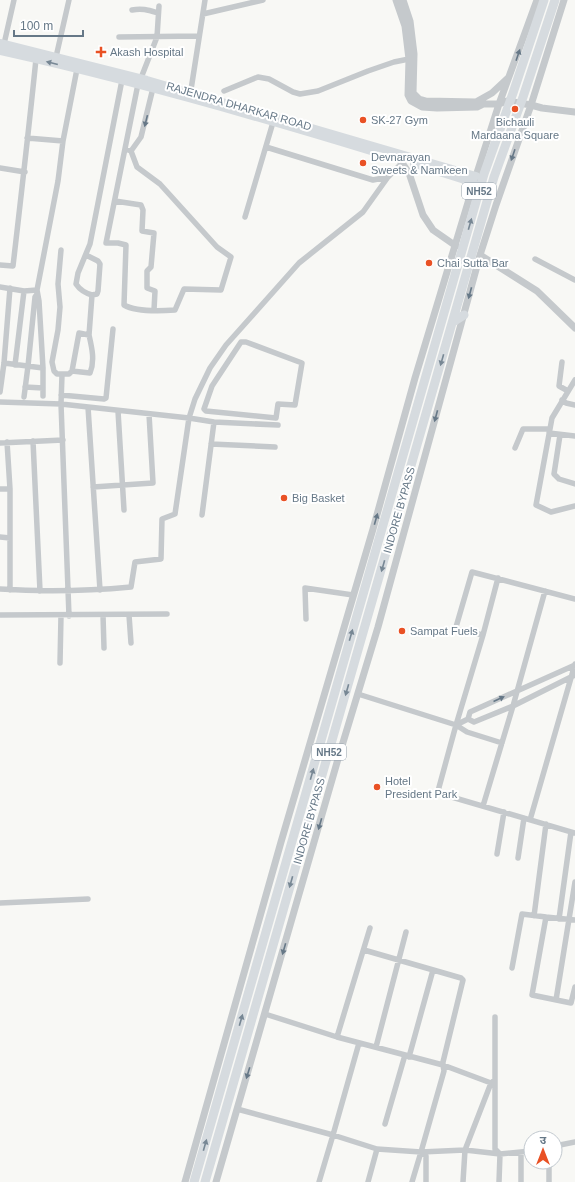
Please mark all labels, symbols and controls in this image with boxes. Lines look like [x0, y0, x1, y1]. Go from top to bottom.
scale bar [14, 12, 83, 38]
text: 100 m [20, 19, 53, 33]
marker: Akash Hospital [95, 46, 107, 58]
place label: Akash Hospital [110, 46, 183, 58]
one-way arrow [515, 48, 521, 60]
one-way arrow [46, 60, 58, 66]
street label: RAJENDRA DHARKAR ROAD [165, 80, 313, 133]
marker: Bichauli Mardaana Square [510, 104, 520, 114]
place label: SK-27 Gym [371, 114, 428, 126]
one-way arrow [142, 115, 148, 127]
marker: SK-27 Gym [358, 115, 368, 125]
place label: Bichauli Mardaana Square [471, 116, 559, 141]
one-way arrow [510, 149, 516, 161]
place label: Devnarayan Sweets & Namkeen [371, 151, 468, 176]
marker: Devnarayan Sweets & Namkeen [358, 158, 368, 168]
road number: NH52 [462, 183, 496, 199]
one-way arrow [467, 218, 473, 230]
place label: Chai Sutta Bar [437, 257, 509, 269]
marker: Chai Sutta Bar [424, 258, 434, 268]
one-way arrow [467, 287, 473, 299]
one-way arrow [439, 354, 445, 366]
one-way arrow [433, 410, 439, 422]
street label: INDORE BYPASS [381, 466, 417, 554]
place label: Big Basket [292, 492, 345, 504]
marker: Big Basket [279, 493, 289, 503]
one-way arrow [373, 512, 379, 524]
one-way arrow [380, 560, 386, 572]
place label: Sampat Fuels [410, 625, 478, 637]
marker: Sampat Fuels [397, 626, 407, 636]
one-way arrow [348, 629, 354, 641]
one-way arrow [344, 685, 350, 697]
one-way arrow [493, 696, 504, 702]
road number: NH52 [312, 744, 346, 760]
one-way arrow [309, 767, 315, 780]
place label: Hotel President Park [385, 775, 458, 800]
street label: INDORE BYPASS [291, 777, 327, 865]
marker: Hotel President Park [372, 782, 382, 792]
one-way arrow [317, 818, 323, 830]
one-way arrow [288, 877, 294, 889]
one-way arrow [281, 943, 287, 955]
one-way arrow [238, 1013, 244, 1025]
one-way arrow [245, 1068, 251, 1080]
north arrow [523, 1130, 563, 1170]
text: उ [540, 1134, 547, 1146]
one-way arrow [202, 1138, 208, 1150]

